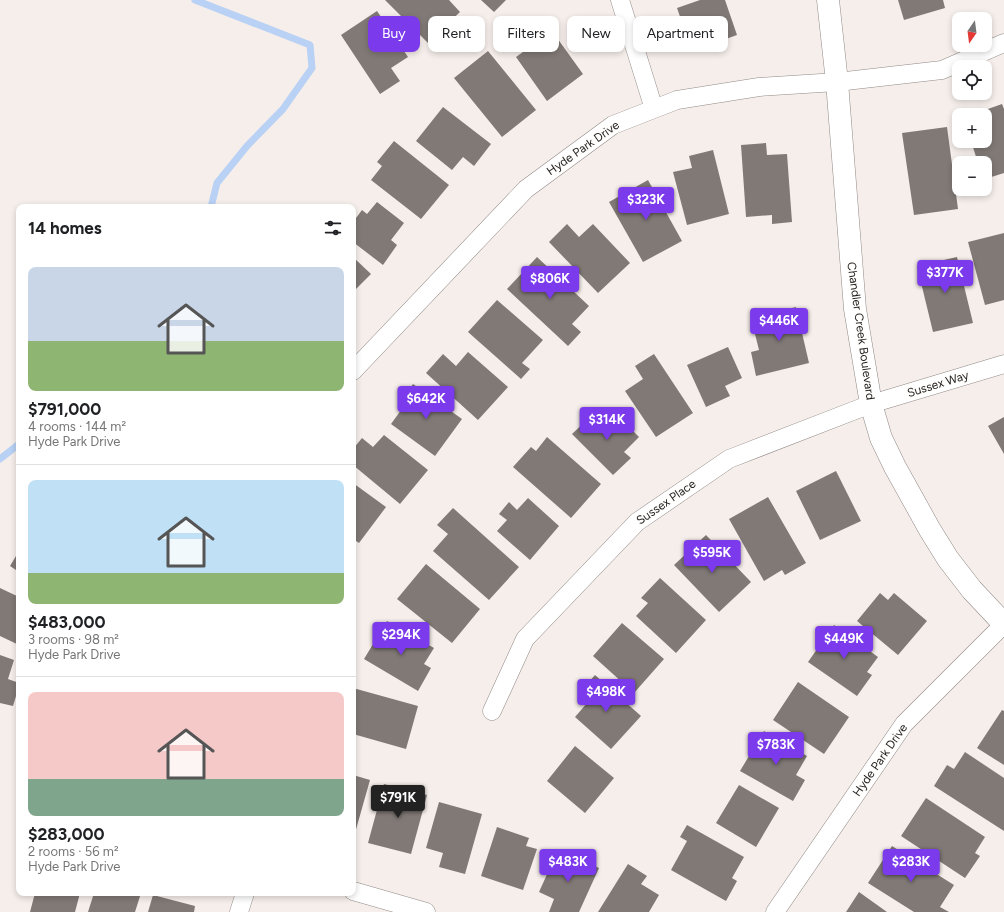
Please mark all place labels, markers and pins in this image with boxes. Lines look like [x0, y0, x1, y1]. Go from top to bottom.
pin: $323K [618, 187, 674, 221]
pin: $377K [917, 260, 973, 294]
pin: $806K [522, 266, 578, 300]
pin: $446K [751, 308, 807, 342]
pin: $642K [398, 386, 454, 420]
pin: $314K [579, 407, 635, 441]
pin: $595K [684, 540, 740, 574]
pin: $294K [373, 622, 429, 656]
pin: $449K [816, 626, 872, 660]
pin: $498K [578, 679, 634, 713]
pin: $783K [748, 732, 804, 766]
pin: $791K [370, 785, 426, 819]
pin: $483K [540, 849, 596, 883]
pin: $283K [883, 849, 939, 883]

